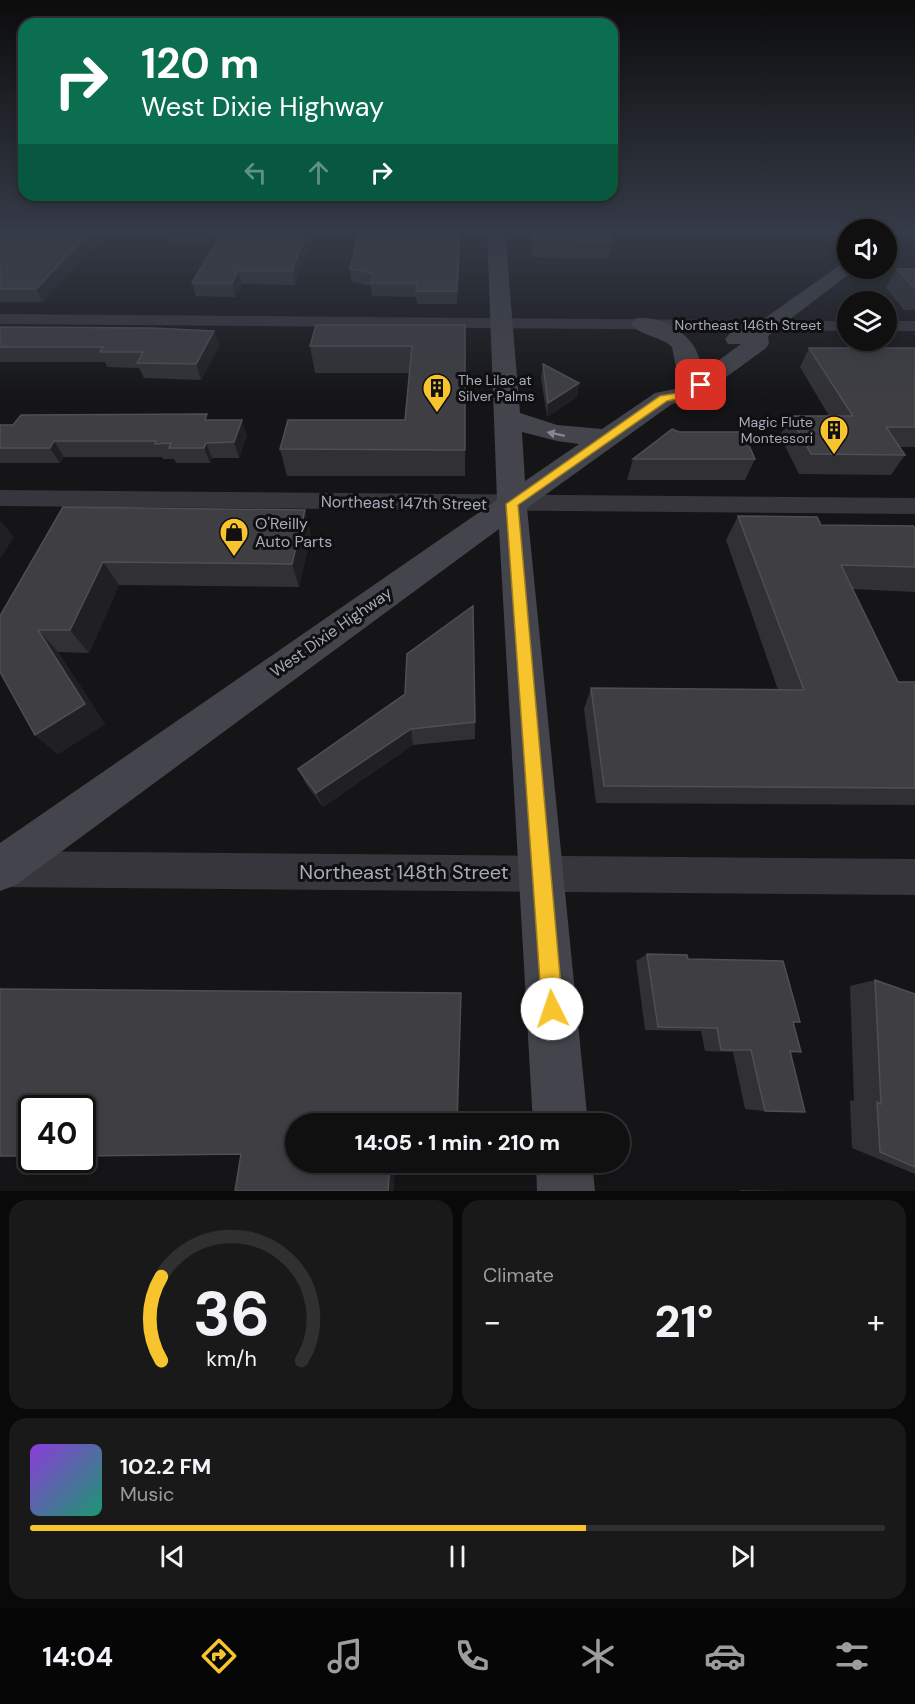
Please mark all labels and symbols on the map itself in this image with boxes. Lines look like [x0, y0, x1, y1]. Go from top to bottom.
street label: Northeast 146th Street [675, 316, 821, 334]
pin [675, 359, 726, 410]
place label: The Lilac at Silver Palms [458, 371, 535, 405]
building icon: The Lilac at Silver Palms [421, 372, 453, 414]
place label: Magic Flute Montessori [739, 413, 813, 447]
building icon: Magic Flute Montessori [818, 414, 850, 456]
one-way arrow [547, 429, 566, 438]
street label: Northeast 147th Street [321, 491, 487, 515]
place label: O'Reilly Auto Parts [255, 513, 332, 552]
shop icon: O'Reilly Auto Parts [218, 516, 250, 558]
street label: West Dixie Highway [266, 582, 396, 682]
street label: Northeast 148th Street [299, 859, 509, 885]
position arrow [520, 977, 584, 1041]
speed limit sign: 40 [18, 1095, 96, 1173]

